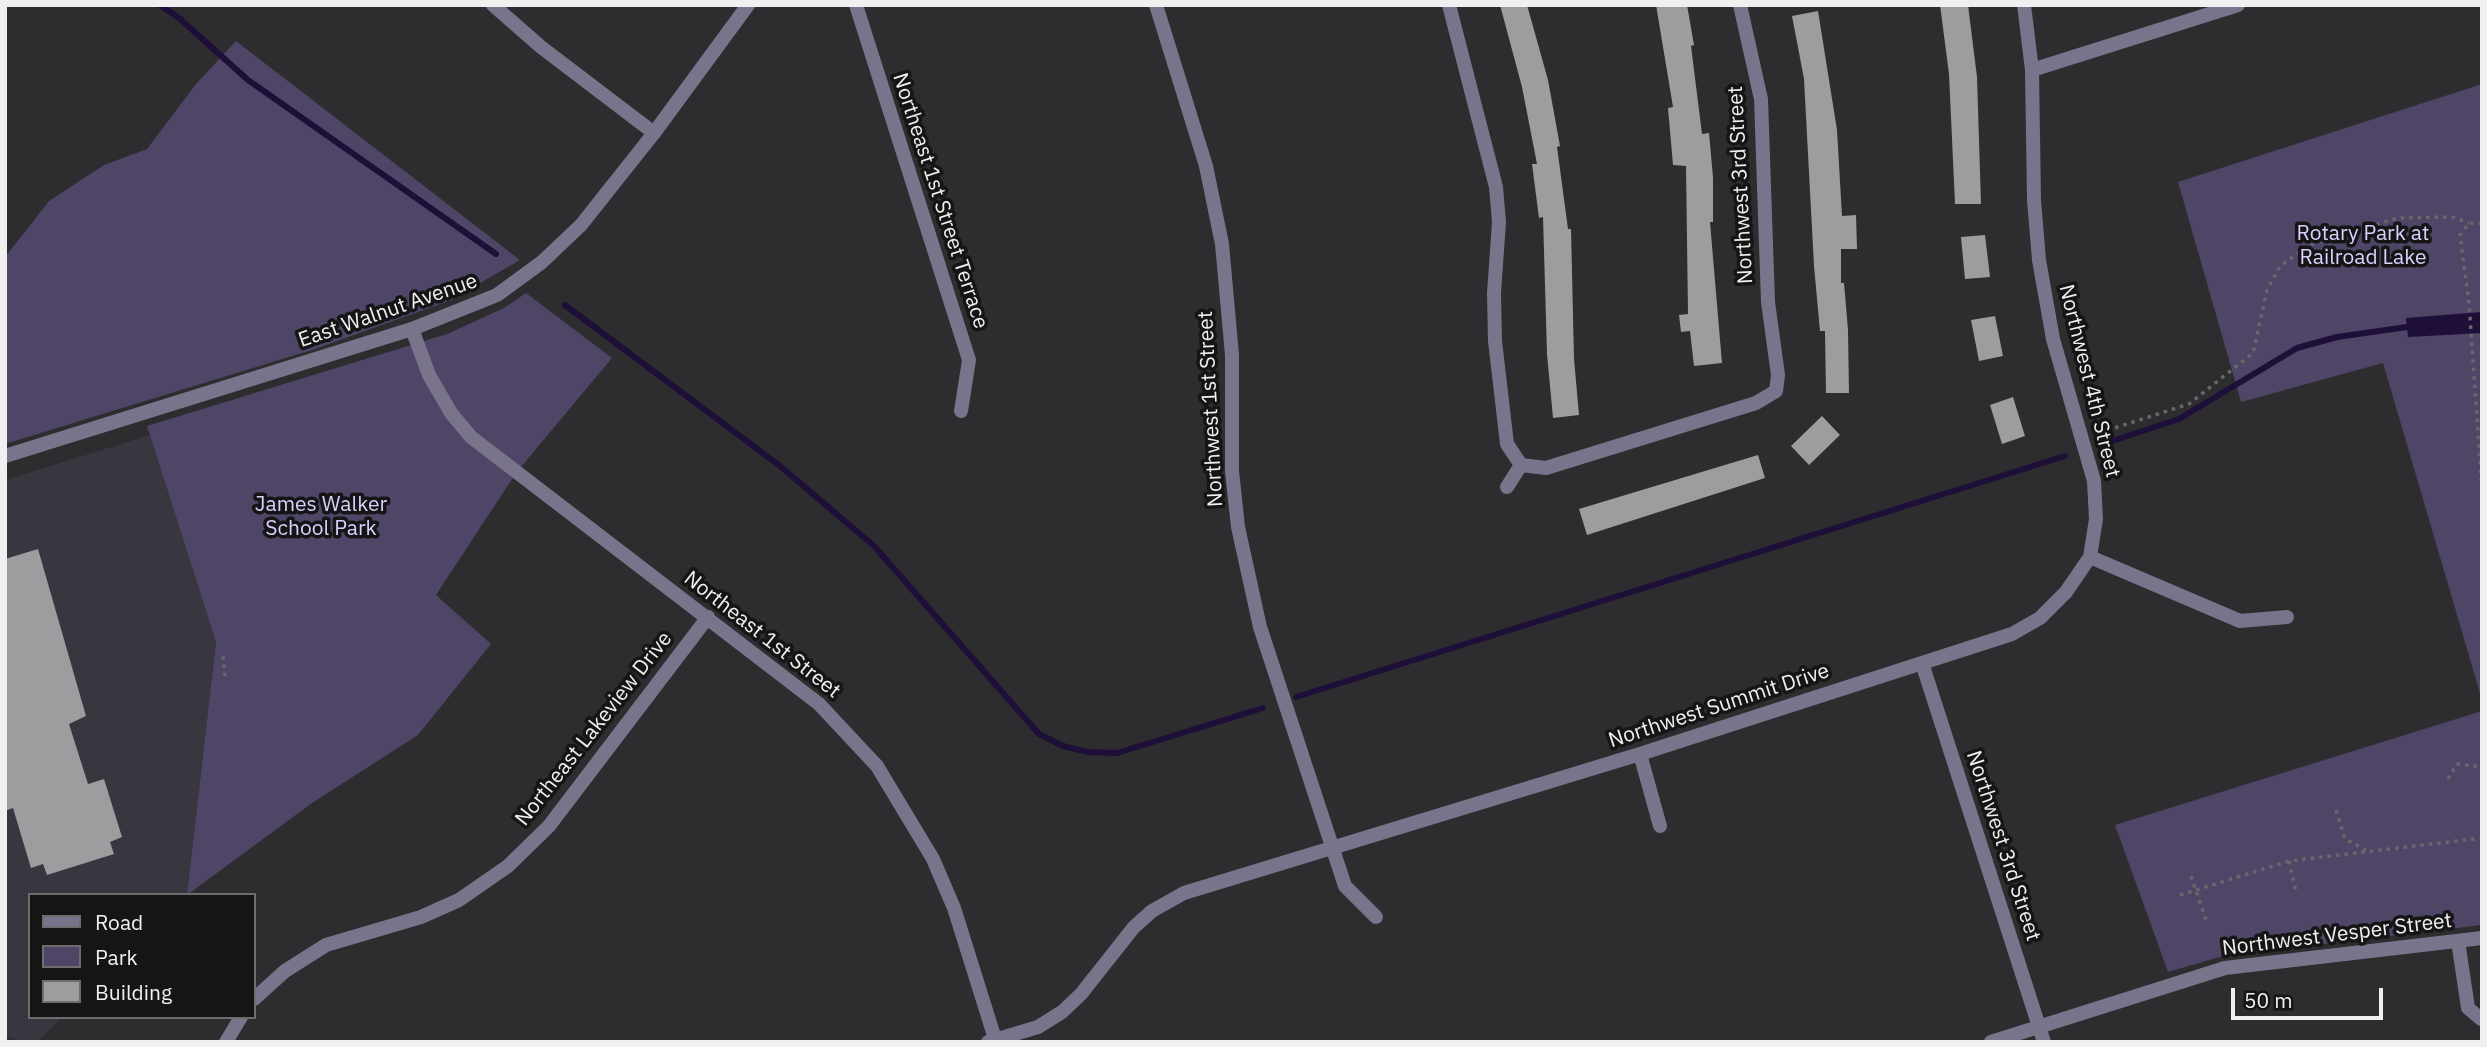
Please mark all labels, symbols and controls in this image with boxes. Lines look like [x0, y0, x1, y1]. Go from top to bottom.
street label: Northeast 1st Street Terrace [887, 70, 993, 332]
street label: Northwest 3rd Street [1723, 85, 1759, 285]
park label: Rotary Park at Railroad Lake [2297, 221, 2429, 271]
street label: East Walnut Avenue [295, 269, 481, 353]
street label: Northwest 4th Street [2053, 282, 2125, 480]
street label: Northwest 1st Street [1193, 310, 1229, 508]
park label: James Walker School Park [255, 492, 387, 542]
street label: Northeast 1st Street [679, 566, 845, 704]
street label: Northeast Lakeview Drive [510, 627, 678, 831]
street label: Northwest Summit Drive [1605, 658, 1833, 754]
street label: Northwest 3rd Street [1960, 748, 2046, 944]
legend [28, 893, 256, 1019]
text: Road [95, 908, 143, 936]
street label: Northwest Vesper Street [2221, 908, 2453, 962]
text: Park [95, 943, 138, 971]
scale bar [2235, 974, 2387, 1018]
text: Building [95, 978, 172, 1006]
text: 50 m [2244, 986, 2293, 1014]

